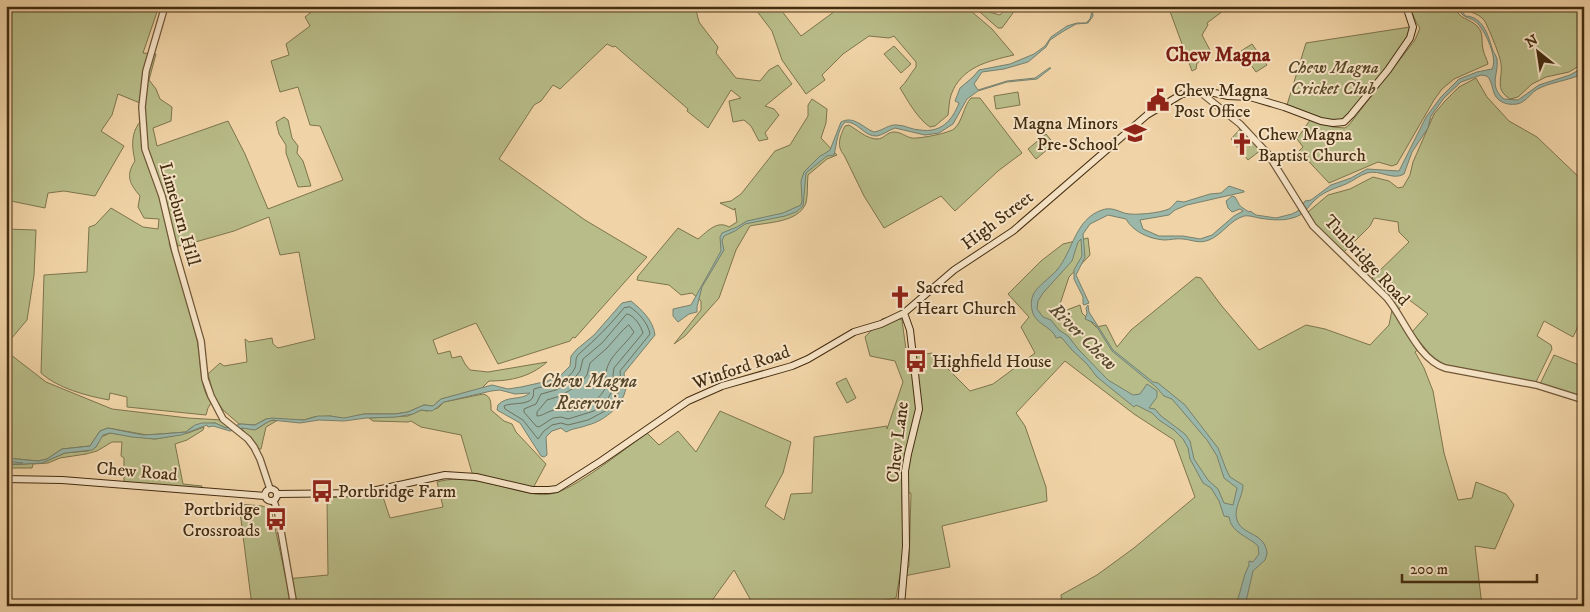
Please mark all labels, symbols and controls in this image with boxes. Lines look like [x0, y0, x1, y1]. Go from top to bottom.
north arrow [1512, 28, 1562, 78]
text: N [1523, 31, 1542, 52]
district label: Chew Magna [1166, 43, 1271, 68]
park label: Chew Magna Cricket Club [1287, 57, 1379, 100]
place label: Chew Magna Post Office [1174, 80, 1268, 123]
public building icon: Chew Magna Post Office [1145, 87, 1171, 113]
place label: Magna Minors Pre-School [1012, 113, 1119, 156]
school or university icon: Magna Minors Pre-School [1122, 120, 1148, 146]
place label: Chew Magna Baptist Church [1258, 124, 1366, 167]
church icon: Chew Magna Baptist Church [1229, 131, 1255, 157]
street label: Limeburn Hill [154, 160, 204, 269]
street label: High Street [957, 186, 1038, 255]
street label: Tunbridge Road [1319, 211, 1414, 311]
place label: Sacred Heart Church [916, 277, 1017, 320]
church icon: Sacred Heart Church [887, 284, 913, 310]
water label: River Chew [1044, 298, 1122, 376]
street label: Winford Road [689, 341, 793, 395]
bus stop icon: Highfield House [903, 348, 929, 374]
place label: Highfield House [932, 351, 1052, 373]
water label: Chew Magna Reservoir [541, 370, 637, 415]
street label: Chew Lane [882, 400, 914, 484]
street label: Chew Road [95, 457, 178, 487]
bus stop icon: Portbridge Farm [309, 478, 335, 504]
place label: Portbridge Farm [338, 481, 456, 503]
place label: Portbridge Crossroads [183, 499, 260, 542]
bus stop icon: Portbridge Crossroads [263, 506, 289, 532]
scale bar [1402, 552, 1538, 584]
text: 200 m [1410, 560, 1448, 579]

